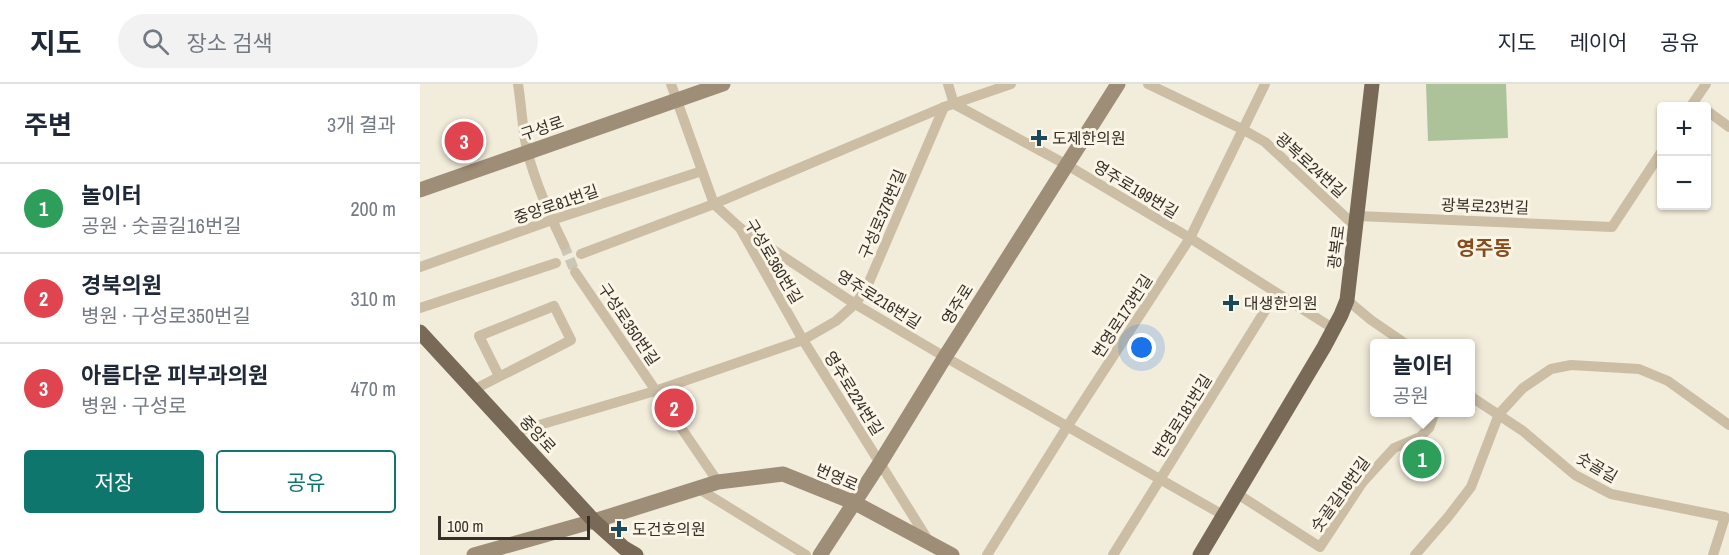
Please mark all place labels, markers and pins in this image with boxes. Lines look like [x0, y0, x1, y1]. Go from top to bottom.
pin: 3 [444, 118, 483, 164]
place label: 도제한의원 [1052, 127, 1126, 149]
marker: 도제한의원 [1030, 129, 1048, 147]
place label: 대생한의원 [1244, 292, 1318, 314]
marker: 대생한의원 [1222, 294, 1240, 312]
pin: 2 [654, 386, 694, 430]
pin: 1 [1402, 436, 1442, 482]
place label: 도건호의원 [632, 518, 706, 540]
marker: 도건호의원 [610, 520, 628, 538]

